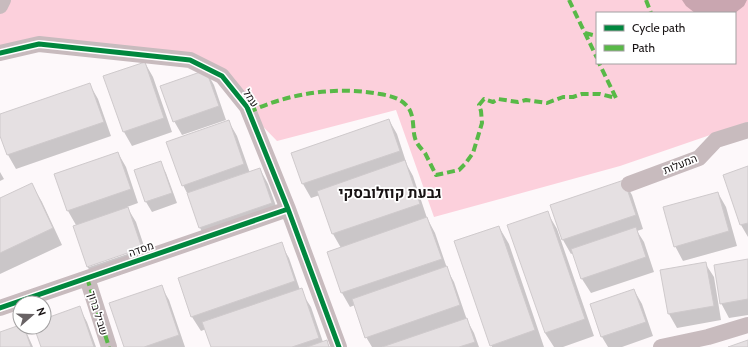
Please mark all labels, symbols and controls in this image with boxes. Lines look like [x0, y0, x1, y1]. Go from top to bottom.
legend [596, 12, 736, 64]
text: Cycle path [632, 20, 685, 35]
text: Path [632, 40, 655, 55]
street label: עמל [240, 86, 262, 110]
street label: המעלות [661, 151, 699, 177]
district label: גבעת קוזלובסקי [339, 184, 441, 202]
street label: מסדה [126, 238, 156, 260]
street label: שביל ברוך [85, 289, 111, 337]
north arrow [12, 295, 52, 335]
text: N [33, 306, 49, 318]

